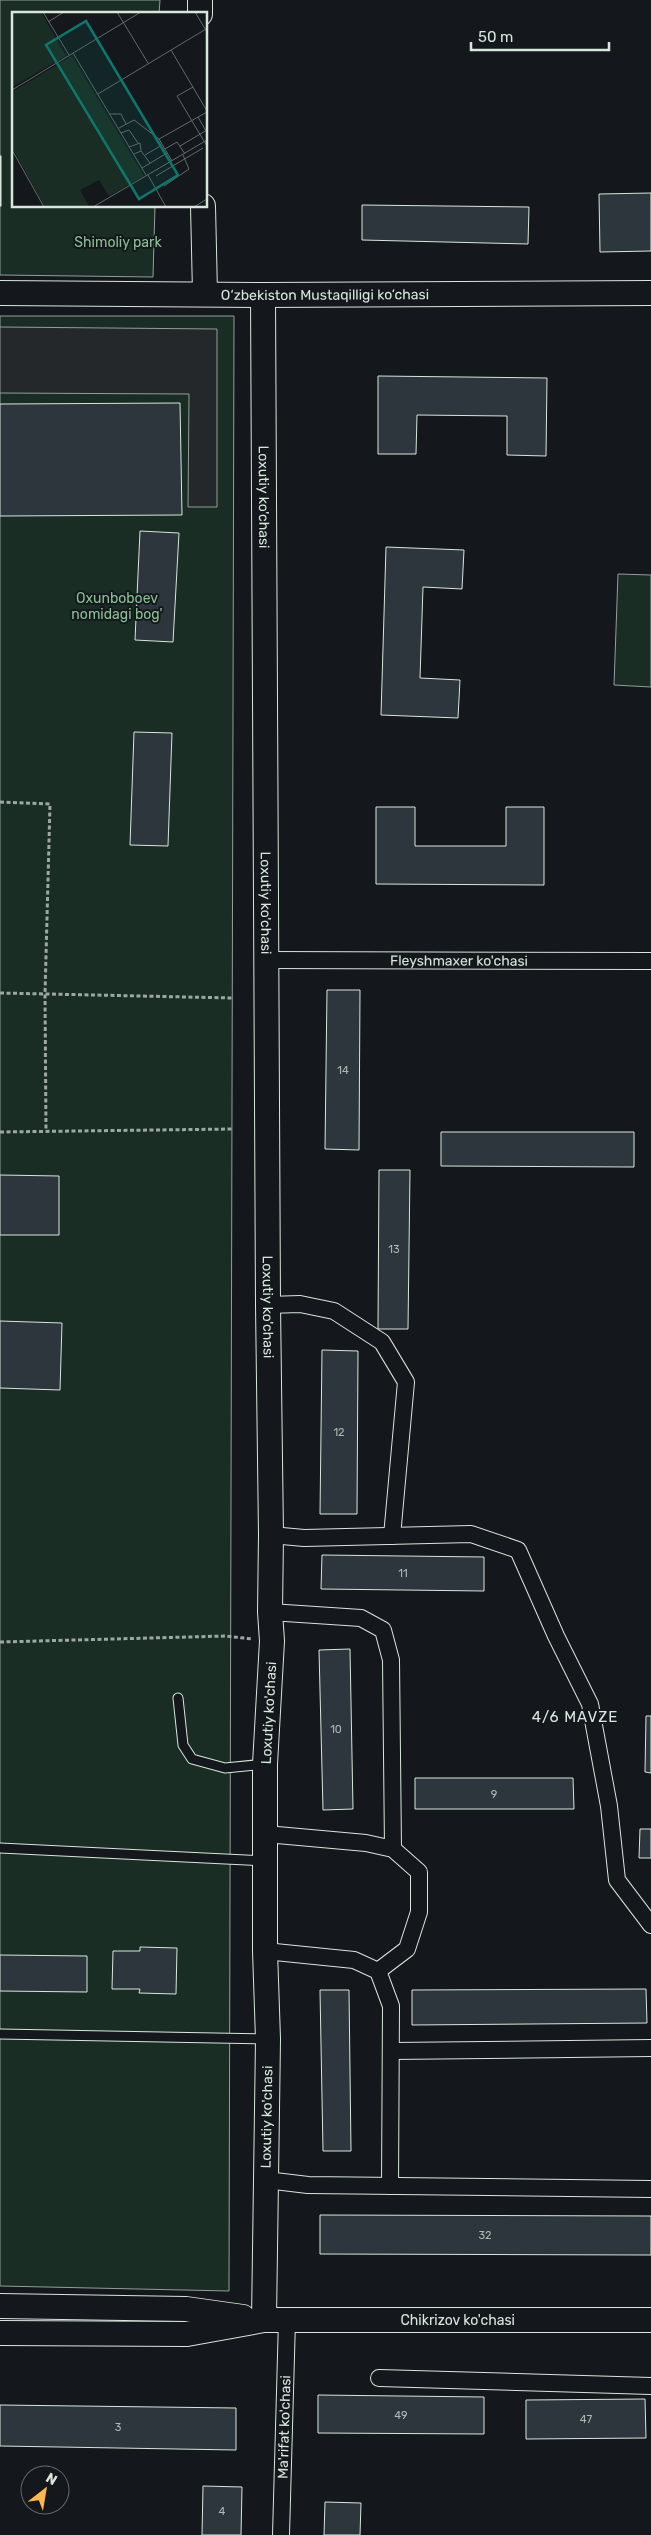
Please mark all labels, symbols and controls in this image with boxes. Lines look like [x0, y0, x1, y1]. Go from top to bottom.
inset map [12, 12, 208, 208]
scale bar [471, 20, 608, 52]
text: 50 m [478, 28, 513, 46]
park label: Shimoliy park [74, 234, 162, 251]
street label: O‘zbekiston Mustaqilligi ko‘chasi [221, 286, 429, 304]
street label: Loxutiy ko'chasi [255, 445, 273, 549]
park label: Oxunboboev nomidagi bog' [71, 590, 163, 623]
street label: Loxutiy ko'chasi [257, 851, 275, 955]
street label: Fleyshmaxer ko'chasi [390, 952, 528, 969]
house number: 14 [337, 1064, 349, 1077]
house number: 13 [388, 1243, 400, 1256]
street label: Loxutiy ko'chasi [259, 1255, 277, 1359]
house number: 12 [333, 1426, 345, 1439]
house number: 11 [398, 1567, 408, 1580]
street label: Loxutiy ko'chasi [258, 1661, 280, 1765]
district label: 4/6 MAVZE [532, 1708, 618, 1726]
house number: 10 [330, 1723, 342, 1736]
house number: 9 [491, 1788, 497, 1801]
street label: Loxutiy ko'chasi [258, 2065, 276, 2169]
house number: 32 [478, 2229, 492, 2242]
street label: Chikrizov ko'chasi [400, 2312, 515, 2329]
street label: Ma'rifat ko'chasi [274, 2375, 294, 2479]
house number: 49 [394, 2409, 408, 2422]
house number: 47 [580, 2413, 592, 2426]
house number: 3 [115, 2421, 122, 2434]
north arrow [20, 2465, 70, 2515]
text: N [43, 2469, 60, 2489]
house number: 4 [219, 2505, 226, 2518]

